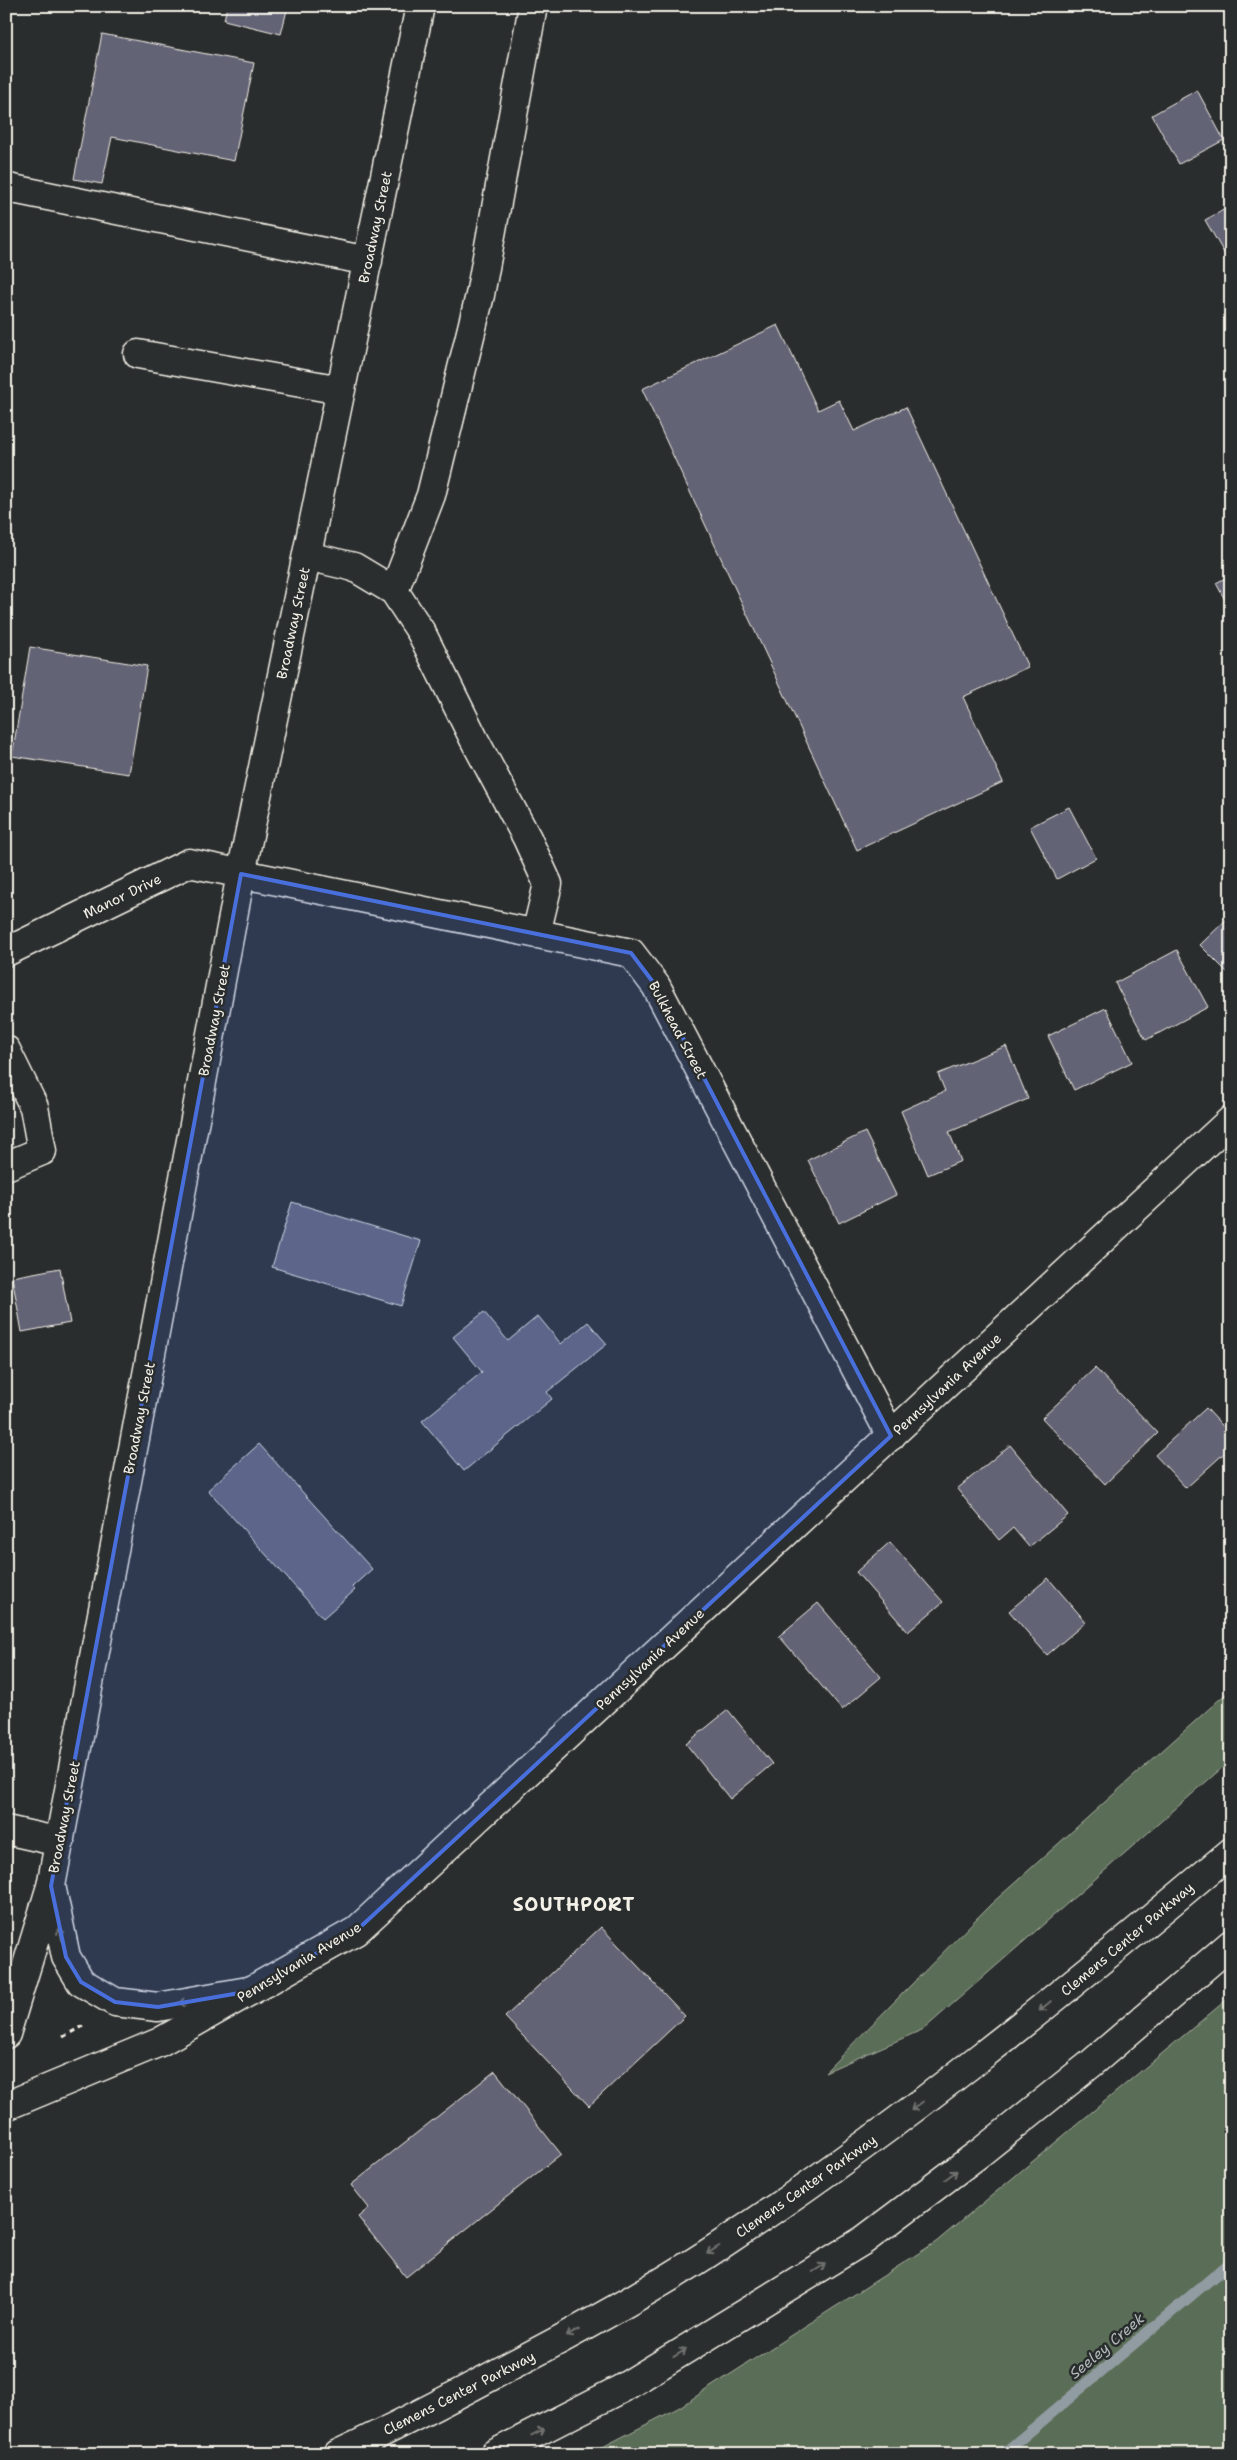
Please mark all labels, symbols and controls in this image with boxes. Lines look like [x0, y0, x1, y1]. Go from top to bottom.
street label: Broadway Street [354, 169, 396, 285]
street label: Broadway Street [272, 565, 314, 681]
street label: Manor Drive [80, 869, 164, 923]
street label: Broadway Street [194, 962, 234, 1078]
street label: Bulkhead Street [645, 978, 711, 1082]
street label: Pennsylvania Avenue [889, 1329, 1005, 1439]
street label: Broadway Street [119, 1360, 159, 1476]
street label: Pennsylvania Avenue [592, 1604, 708, 1714]
street label: Broadway Street [44, 1759, 84, 1875]
street label: Clemens Center Parkway [1057, 1878, 1197, 2000]
district label: SOUTHPORT [513, 1892, 635, 1917]
street label: Pennsylvania Avenue [234, 1918, 365, 2006]
one-way arrow [56, 1928, 66, 1944]
one-way arrow [178, 1998, 194, 2008]
one-way arrow [1039, 2001, 1052, 2012]
one-way arrow [911, 2100, 924, 2111]
street label: Clemens Center Parkway [732, 2130, 880, 2242]
one-way arrow [944, 2170, 958, 2180]
one-way arrow [706, 2245, 720, 2256]
one-way arrow [811, 2263, 825, 2273]
water label: Seeley Creek [1065, 2308, 1149, 2383]
one-way arrow [566, 2328, 581, 2338]
street label: Clemens Center Parkway [380, 2347, 538, 2439]
one-way arrow [673, 2348, 687, 2358]
one-way arrow [530, 2427, 545, 2436]

